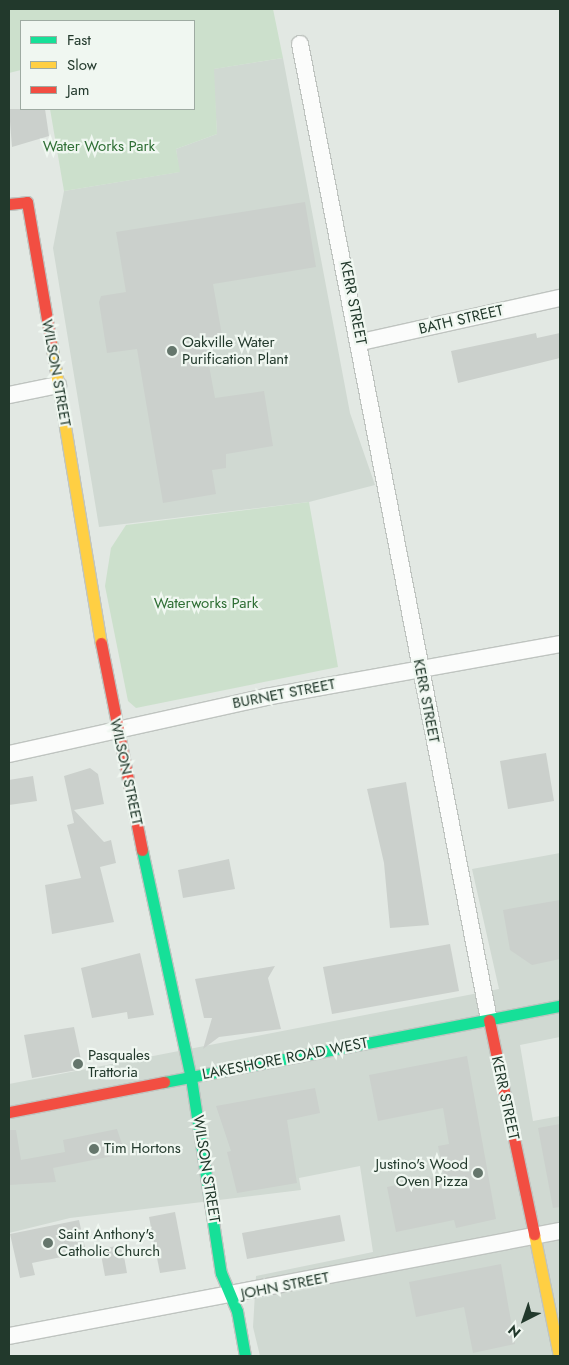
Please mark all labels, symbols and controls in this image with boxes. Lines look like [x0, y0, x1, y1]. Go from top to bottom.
legend [20, 20, 195, 110]
text: Fast [67, 29, 91, 51]
text: Slow [67, 54, 97, 76]
text: Jam [67, 79, 90, 101]
park label: Water Works Park [43, 138, 155, 156]
street label: KERR STREET [336, 260, 370, 346]
street label: BATH STREET [417, 302, 505, 338]
street label: WILSON STREET [38, 318, 74, 428]
place label: Oakville Water Purification Plant [182, 333, 288, 368]
marker: Oakville Water Purification Plant [166, 345, 178, 357]
park label: Waterworks Park [154, 595, 258, 613]
street label: KERR STREET [409, 658, 443, 744]
street label: BURNET STREET [231, 675, 337, 713]
street label: WILSON STREET [106, 717, 146, 827]
street label: LAKESHORE ROAD WEST [201, 1034, 369, 1084]
place label: Pasquales Trattoria [88, 1046, 150, 1081]
street label: KERR STREET [487, 1055, 523, 1141]
marker: Pasquales Trattoria [72, 1058, 84, 1070]
street label: WILSON STREET [189, 1114, 223, 1224]
place label: Tim Hortons [104, 1140, 181, 1158]
marker: Tim Hortons [88, 1143, 100, 1155]
place label: Justino's Wood Oven Pizza [375, 1155, 468, 1190]
marker: Justino's Wood Oven Pizza [472, 1167, 484, 1179]
place label: Saint Anthony's Catholic Church [58, 1225, 160, 1260]
marker: Saint Anthony's Catholic Church [42, 1237, 54, 1249]
street label: JOHN STREET [239, 1269, 331, 1303]
north arrow [499, 1295, 549, 1345]
text: N [503, 1320, 525, 1343]

